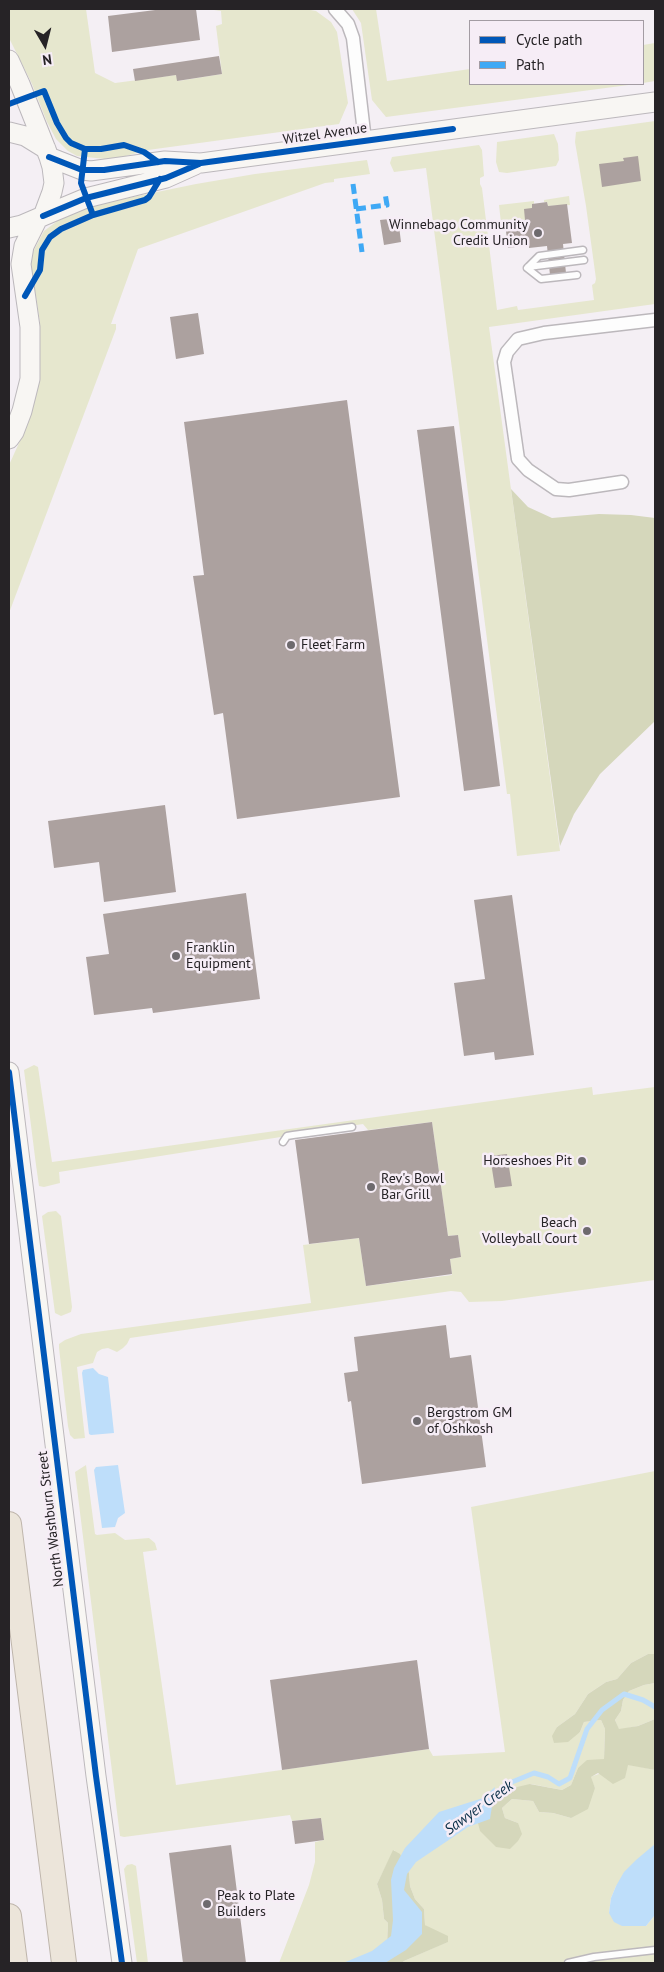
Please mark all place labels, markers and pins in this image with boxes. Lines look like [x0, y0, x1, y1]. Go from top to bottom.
place label: Winnebago Community Credit Union [389, 217, 528, 250]
marker: Winnebago Community Credit Union [532, 227, 544, 239]
place label: Fleet Farm [301, 637, 365, 653]
marker: Fleet Farm [285, 639, 297, 651]
place label: Franklin Equipment [186, 940, 251, 972]
marker: Franklin Equipment [170, 950, 182, 962]
place label: Horseshoes Pit [483, 1153, 572, 1169]
marker: Horseshoes Pit [576, 1155, 588, 1167]
place label: Rev's Bowl Bar Grill [381, 1171, 444, 1204]
marker: Rev's Bowl Bar Grill [365, 1181, 377, 1193]
place label: Beach Volleyball Court [482, 1215, 577, 1248]
marker: Beach Volleyball Court [581, 1225, 593, 1237]
place label: Bergstrom GM of Oshkosh [427, 1405, 512, 1438]
marker: Bergstrom GM of Oshkosh [411, 1415, 423, 1427]
place label: Peak to Plate Builders [217, 1888, 295, 1920]
marker: Peak to Plate Builders [201, 1898, 213, 1910]

